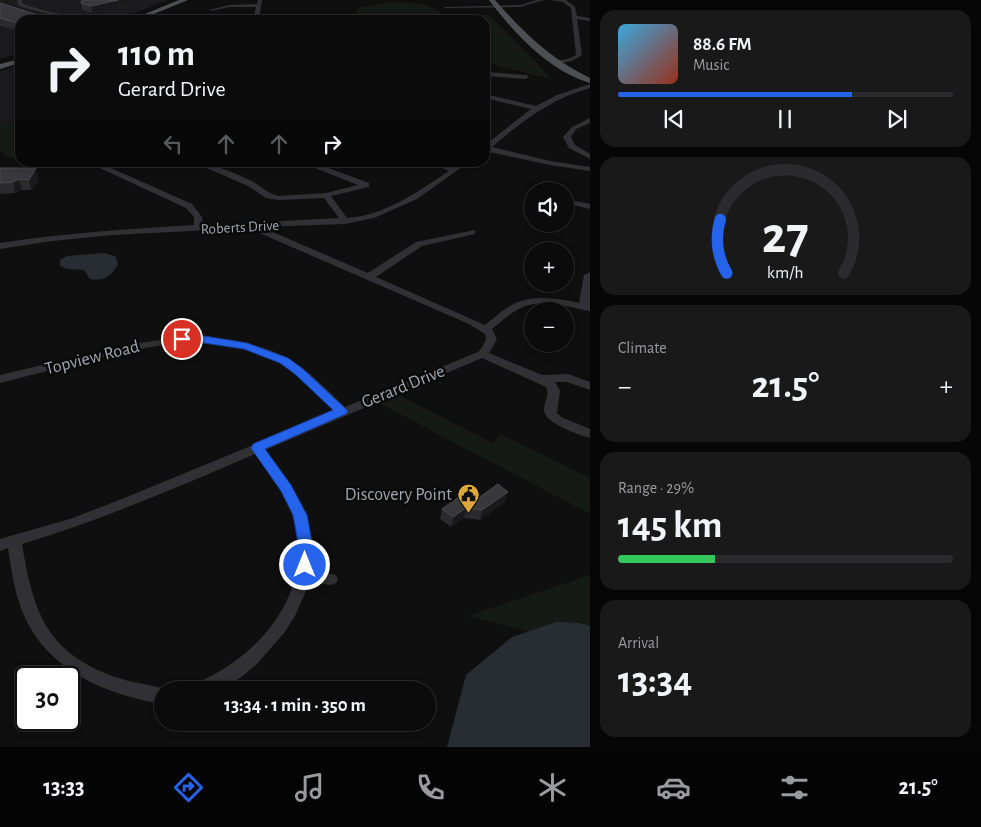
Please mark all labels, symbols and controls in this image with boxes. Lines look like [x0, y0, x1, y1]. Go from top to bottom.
icon: right [35, 35, 100, 100]
text: 88.6 FM [693, 35, 752, 54]
text: 110 m [118, 37, 195, 72]
text: Music [693, 57, 729, 73]
text: Gerard Drive [118, 78, 226, 100]
icon: previous [660, 105, 688, 133]
icon: pause [771, 105, 799, 133]
icon: next [883, 105, 911, 133]
icon: left [159, 130, 187, 158]
icon: ahead [212, 130, 240, 158]
icon: ahead [265, 130, 293, 158]
icon: right [318, 130, 346, 158]
map controls [524, 182, 574, 352]
button: sound [524, 182, 574, 232]
text: 27 [762, 210, 809, 262]
street label: Roberts Drive [200, 218, 280, 237]
button: + [524, 242, 574, 292]
text: km/h [767, 264, 804, 282]
button: − [524, 302, 574, 352]
pin [161, 318, 203, 360]
icon: arrive [168, 325, 196, 353]
street label: Topview Road [43, 338, 141, 378]
text: Climate [618, 340, 667, 356]
street label: Gerard Drive [359, 362, 448, 412]
text: 21.5° [752, 367, 819, 405]
text: − [618, 373, 631, 401]
text: + [940, 373, 953, 401]
text: Range · 29% [618, 480, 694, 496]
public building icon: Discovery Point [456, 482, 480, 513]
place label: Discovery Point [345, 486, 452, 504]
text: 145 km [618, 507, 722, 545]
position arrow [278, 538, 330, 590]
text: Arrival [618, 635, 659, 651]
text: 13:34 [618, 662, 692, 700]
speed limit sign: 30 [15, 666, 80, 731]
text: 13:34 · 1 min · 350 m [224, 696, 366, 715]
icon: directions [171, 770, 206, 805]
icon: music [292, 770, 327, 805]
icon: phone [413, 770, 448, 805]
icon: climate [535, 770, 570, 805]
icon: car [656, 770, 691, 805]
icon: filters [777, 770, 812, 805]
text: 13:33 [43, 776, 85, 798]
text: 21.5° [899, 776, 938, 798]

